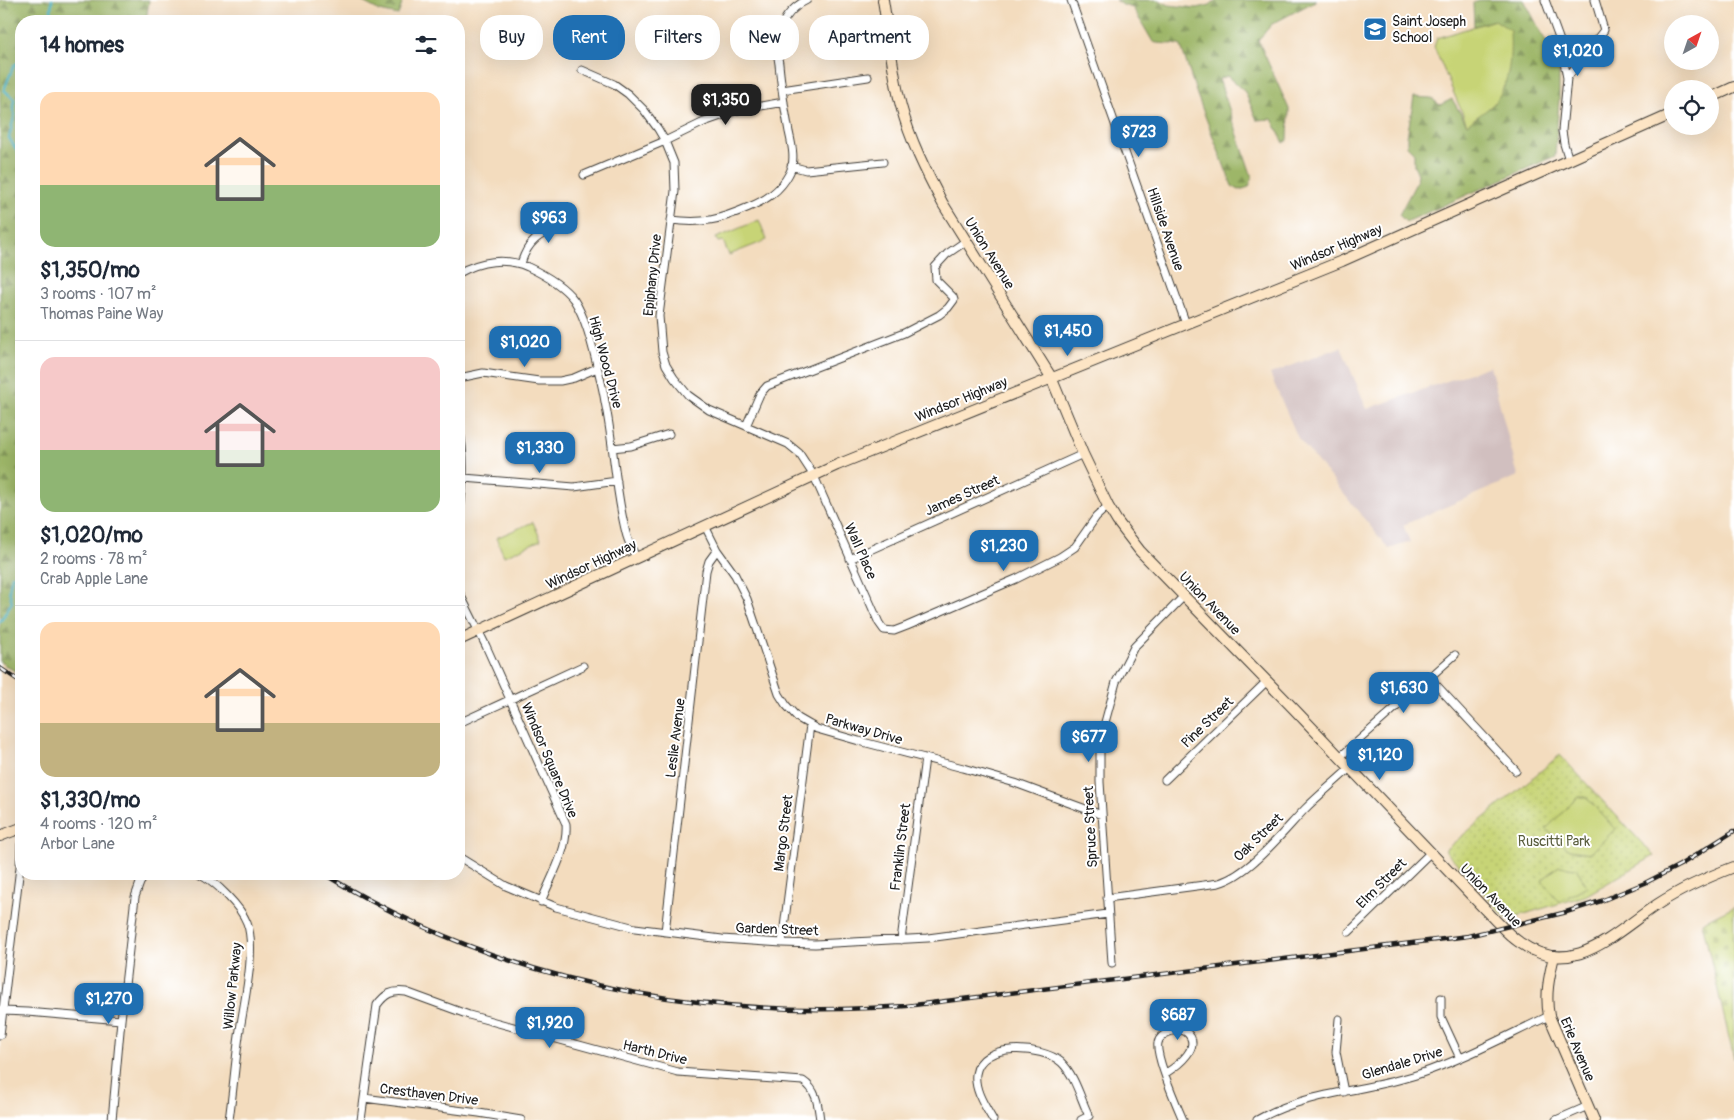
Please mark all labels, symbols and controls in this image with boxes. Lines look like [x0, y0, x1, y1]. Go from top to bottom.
place label: Saint Joseph School [1392, 13, 1466, 46]
chip: Buy [480, 15, 543, 60]
chip: Rent [553, 15, 625, 60]
chip: Filters [635, 15, 720, 60]
chip: New [730, 15, 799, 60]
chip: Apartment [809, 15, 929, 60]
north arrow [1664, 15, 1719, 70]
map controls [1664, 15, 1719, 135]
school or university icon: Saint Joseph School [1362, 16, 1388, 42]
icon: filters [412, 31, 440, 59]
text: 14 homes [40, 32, 124, 59]
pin: $1,020 [1537, 34, 1619, 77]
text: $1,020 [1553, 41, 1603, 61]
button: locate [1664, 80, 1719, 135]
pin: $1,350 [685, 84, 767, 126]
text: $1,350 [702, 90, 750, 110]
pin: $723 [1109, 116, 1169, 158]
text: $723 [1122, 122, 1156, 142]
icon: home [195, 124, 285, 214]
street label: Hillside Avenue [1143, 185, 1188, 273]
pin: $963 [519, 202, 579, 244]
text: $963 [531, 208, 567, 228]
street label: Union Avenue [961, 214, 1018, 292]
street label: Windsor Highway [1288, 220, 1385, 274]
street label: Epiphany Drive [640, 233, 665, 317]
text: $1,350/mo [40, 257, 140, 284]
text: 3 rooms · 107 m² [40, 284, 157, 304]
text: Thomas Paine Way [40, 304, 163, 324]
street label: High Wood Drive [585, 314, 626, 410]
pin: $1,450 [1027, 314, 1109, 357]
text: $1,450 [1044, 321, 1092, 341]
pin: $1,020 [484, 326, 566, 368]
text: $1,020 [500, 332, 550, 352]
street label: Windsor Highway [913, 373, 1010, 426]
icon: home [195, 390, 285, 480]
pin: $1,330 [499, 432, 581, 474]
text: $1,330 [516, 438, 564, 458]
street label: James Street [922, 471, 1002, 519]
street label: Wall Place [841, 520, 880, 582]
text: $1,020/mo [40, 522, 143, 549]
pin: $1,230 [963, 530, 1045, 572]
street label: Windsor Highway [543, 536, 639, 593]
text: $1,230 [980, 536, 1028, 556]
text: 2 rooms · 78 m² [40, 549, 147, 569]
street label: Union Avenue [1175, 568, 1244, 638]
text: Crab Apple Lane [40, 569, 148, 589]
icon: home [195, 655, 285, 745]
pin: $1,630 [1363, 672, 1445, 714]
text: $1,630 [1380, 678, 1428, 698]
street label: Pine Street [1178, 693, 1237, 751]
street label: Leslie Avenue [662, 697, 689, 779]
street label: Windsor Square Drive [518, 700, 582, 821]
street label: Parkway Drive [823, 710, 904, 749]
pin: $677 [1059, 720, 1119, 763]
text: $677 [1072, 727, 1106, 747]
pin: $1,120 [1339, 738, 1421, 781]
text: $1,120 [1357, 745, 1403, 765]
street label: Spruce Street [1080, 785, 1101, 868]
text: $1,330/mo [40, 787, 140, 814]
street label: Margo Street [770, 793, 797, 872]
street label: Franklin Street [887, 802, 914, 892]
street label: Oak Street [1230, 809, 1287, 865]
text: 4 rooms · 120 m² [40, 814, 157, 834]
park label: Ruscitti Park [1518, 833, 1590, 850]
text: Arbor Lane [40, 834, 115, 854]
street label: Elm Street [1353, 854, 1410, 912]
street label: Union Avenue [1456, 860, 1525, 930]
street label: Garden Street [735, 920, 819, 939]
street label: Willow Parkway [219, 942, 246, 1030]
pin: $1,270 [68, 982, 150, 1025]
text: $1,270 [85, 989, 133, 1009]
pin: $687 [1148, 998, 1208, 1041]
text: $687 [1161, 1005, 1195, 1025]
pin: $1,920 [509, 1006, 591, 1049]
text: $1,920 [526, 1013, 574, 1033]
street label: Erie Avenue [1556, 1015, 1599, 1084]
street label: Harth Drive [621, 1036, 689, 1069]
street label: Glendale Drive [1360, 1043, 1445, 1084]
street label: Cresthaven Drive [379, 1080, 479, 1109]

